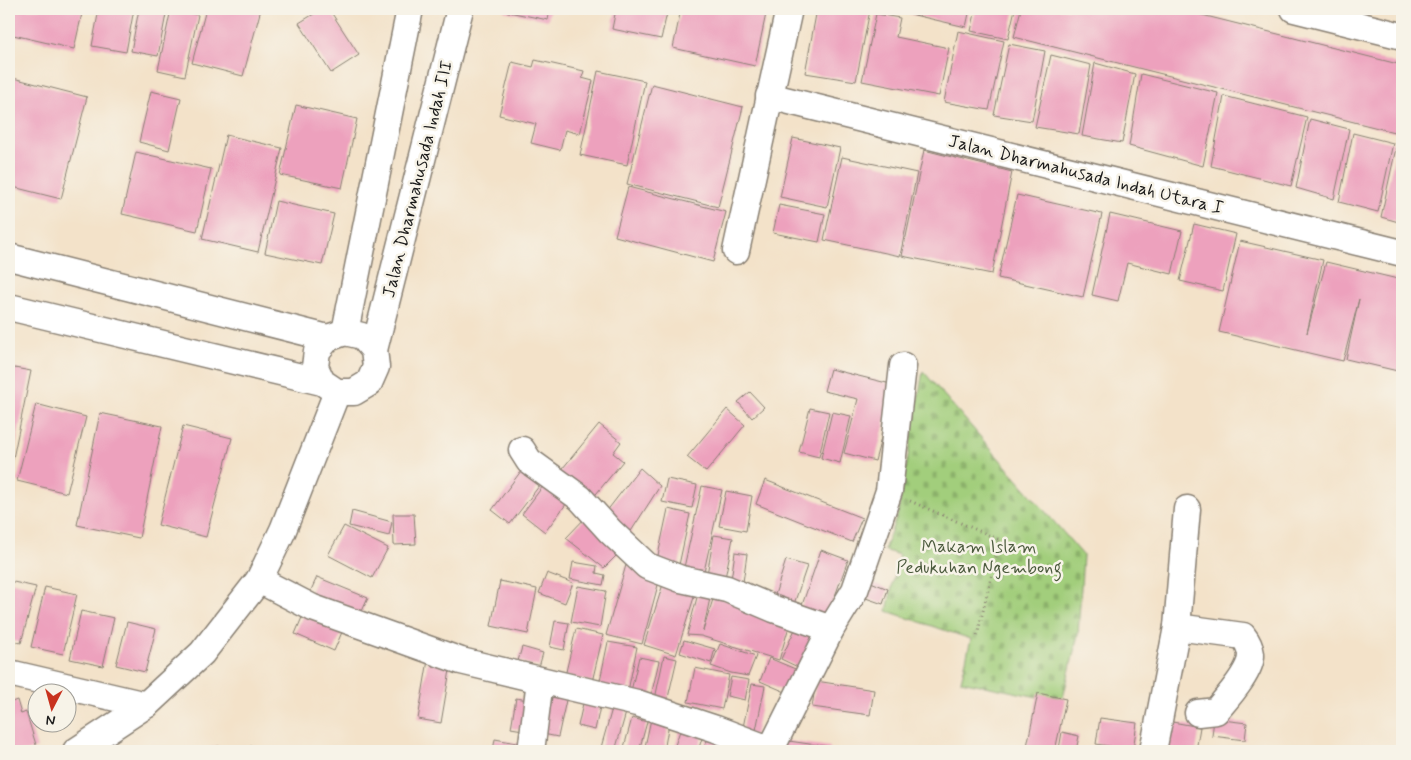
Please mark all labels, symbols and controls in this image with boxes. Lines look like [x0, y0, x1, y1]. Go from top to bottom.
street label: Jalan Dharmahusada Indah III [377, 58, 459, 300]
street label: Jalan Dharmahusada Indah Utara I [946, 129, 1226, 221]
park label: Makam Islam Pedukuhan Ngembong [896, 535, 1062, 582]
north arrow [28, 682, 78, 732]
text: N [45, 710, 56, 729]

